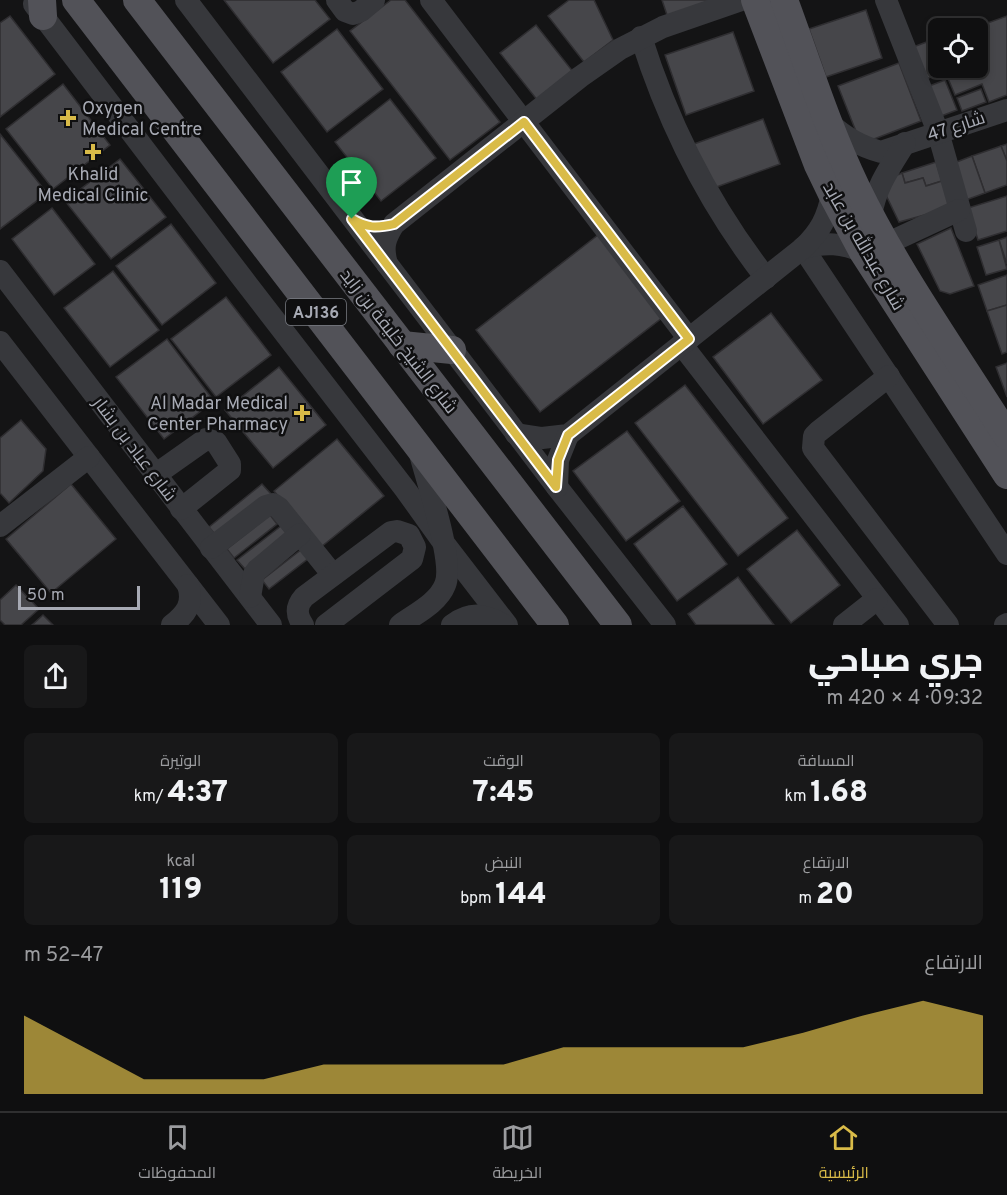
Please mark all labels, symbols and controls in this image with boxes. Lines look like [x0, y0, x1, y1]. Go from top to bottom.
map controls [928, 18, 988, 78]
button: locate [928, 18, 988, 78]
place label: Oxygen Medical Centre [82, 98, 202, 142]
street label: شارع 47 [925, 107, 988, 148]
marker: Oxygen Medical Centre [59, 109, 77, 127]
marker: Khalid Medical Clinic [84, 143, 102, 161]
pin [326, 157, 377, 219]
place label: Khalid Medical Clinic [37, 164, 149, 208]
icon: arrive [335, 166, 368, 199]
street label: شارع عبدالله بن عابد [817, 177, 911, 315]
street label: شارع الشيخ خليفة بن زايد [334, 265, 462, 419]
road number: AJ136 [286, 299, 346, 325]
street label: شارع عباد بن بشار [86, 392, 181, 507]
place label: Al Madar Medical Center Pharmacy [147, 393, 288, 437]
marker: Al Madar Medical Center Pharmacy [293, 404, 311, 422]
scale bar [18, 583, 140, 610]
text: 50 m [27, 586, 65, 606]
text: جري صباحي [808, 642, 983, 684]
button: share [24, 645, 87, 708]
text: 09:32 · 4 × 420 m [827, 686, 983, 712]
text: الوتيرة [160, 752, 201, 772]
text: الوقت [483, 752, 524, 772]
text: المسافة [798, 752, 855, 772]
text: 4:37 [167, 775, 228, 812]
text: 7:45 [473, 775, 534, 812]
text: 1.68 [810, 775, 868, 812]
text: /km [134, 787, 167, 807]
text: km [784, 787, 810, 807]
text: kcal [167, 852, 195, 872]
text: النبض [485, 854, 522, 874]
text: الارتفاع [803, 854, 850, 874]
text: 119 [159, 872, 202, 909]
text: 144 [495, 877, 547, 914]
text: 20 [816, 877, 854, 914]
text: bpm [460, 889, 495, 909]
text: m [798, 889, 816, 909]
text: 47–52 m [24, 943, 103, 969]
text: الارتفاع [924, 951, 983, 977]
tab: المحفوظات [138, 1121, 216, 1187]
tab: الخريطة [492, 1121, 542, 1187]
tab: الرئيسية [819, 1121, 869, 1187]

